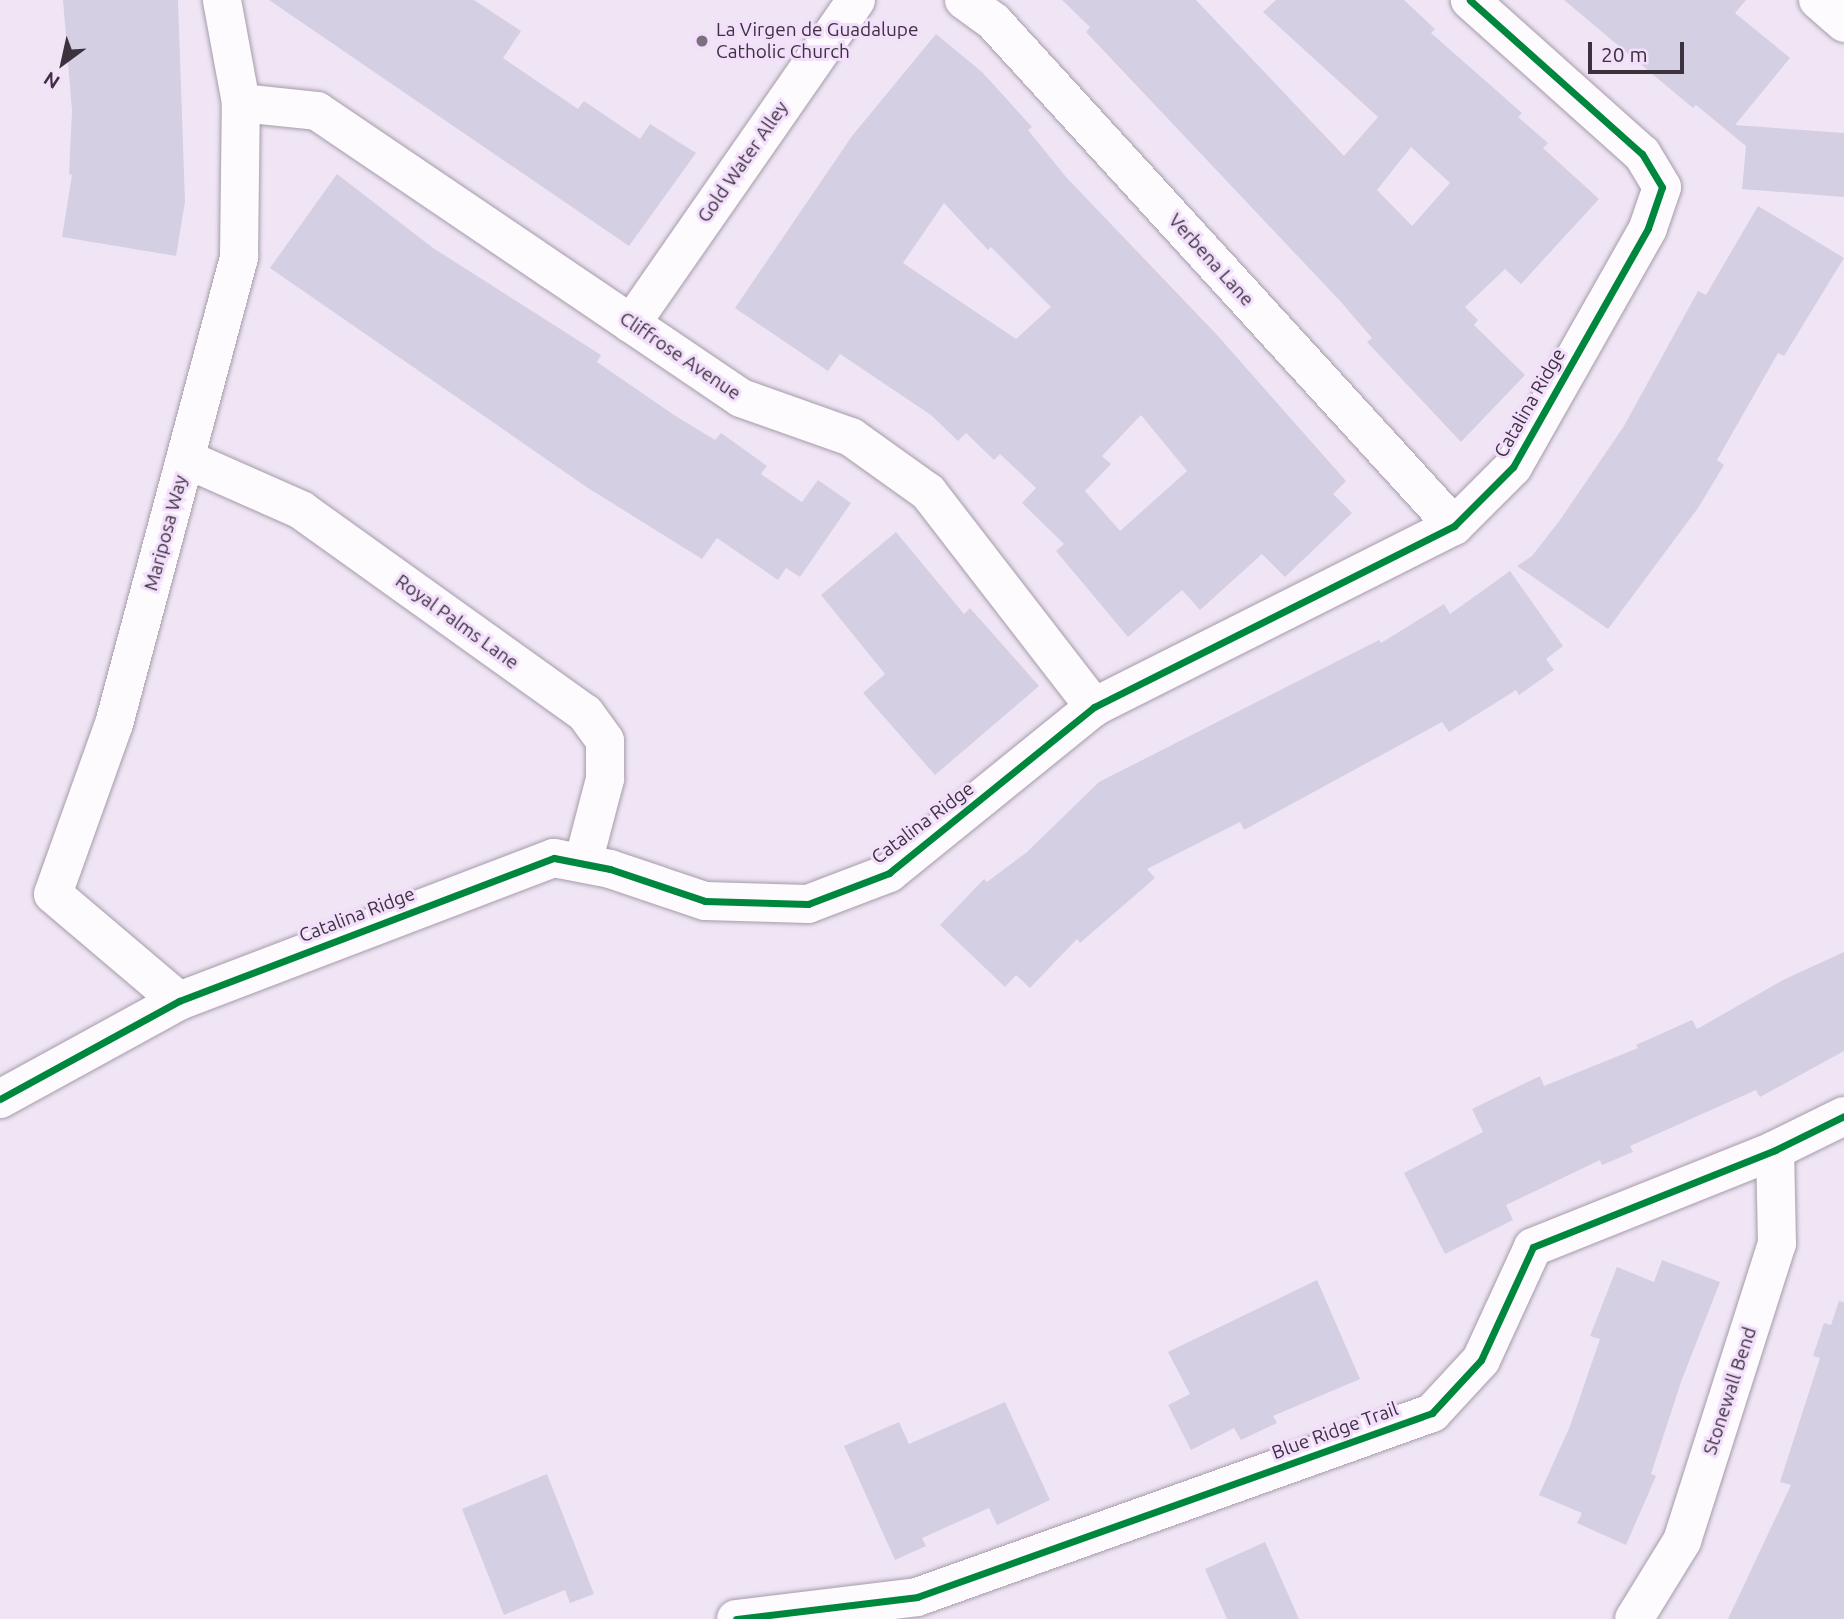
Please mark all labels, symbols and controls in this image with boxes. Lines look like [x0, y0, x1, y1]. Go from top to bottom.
place label: La Virgen de Guadalupe Catholic Church [716, 19, 918, 63]
north arrow [28, 28, 98, 98]
scale bar [1592, 28, 1688, 72]
marker: La Virgen de Guadalupe Catholic Church [694, 33, 710, 49]
text: 20 m [1601, 42, 1648, 66]
text: N [40, 68, 64, 94]
street label: Gold Water Alley [693, 97, 793, 227]
street label: Verbena Lane [1164, 209, 1258, 311]
street label: Cliffrose Avenue [615, 307, 745, 405]
street label: Catalina Ridge [1490, 344, 1570, 462]
street label: Mariposa Way [140, 473, 192, 593]
street label: Royal Palms Lane [391, 570, 523, 674]
street label: Catalina Ridge [867, 777, 979, 869]
street label: Catalina Ridge [296, 882, 418, 948]
street label: Stonewall Bend [1699, 1324, 1761, 1458]
street label: Blue Ridge Trail [1269, 1398, 1401, 1464]

